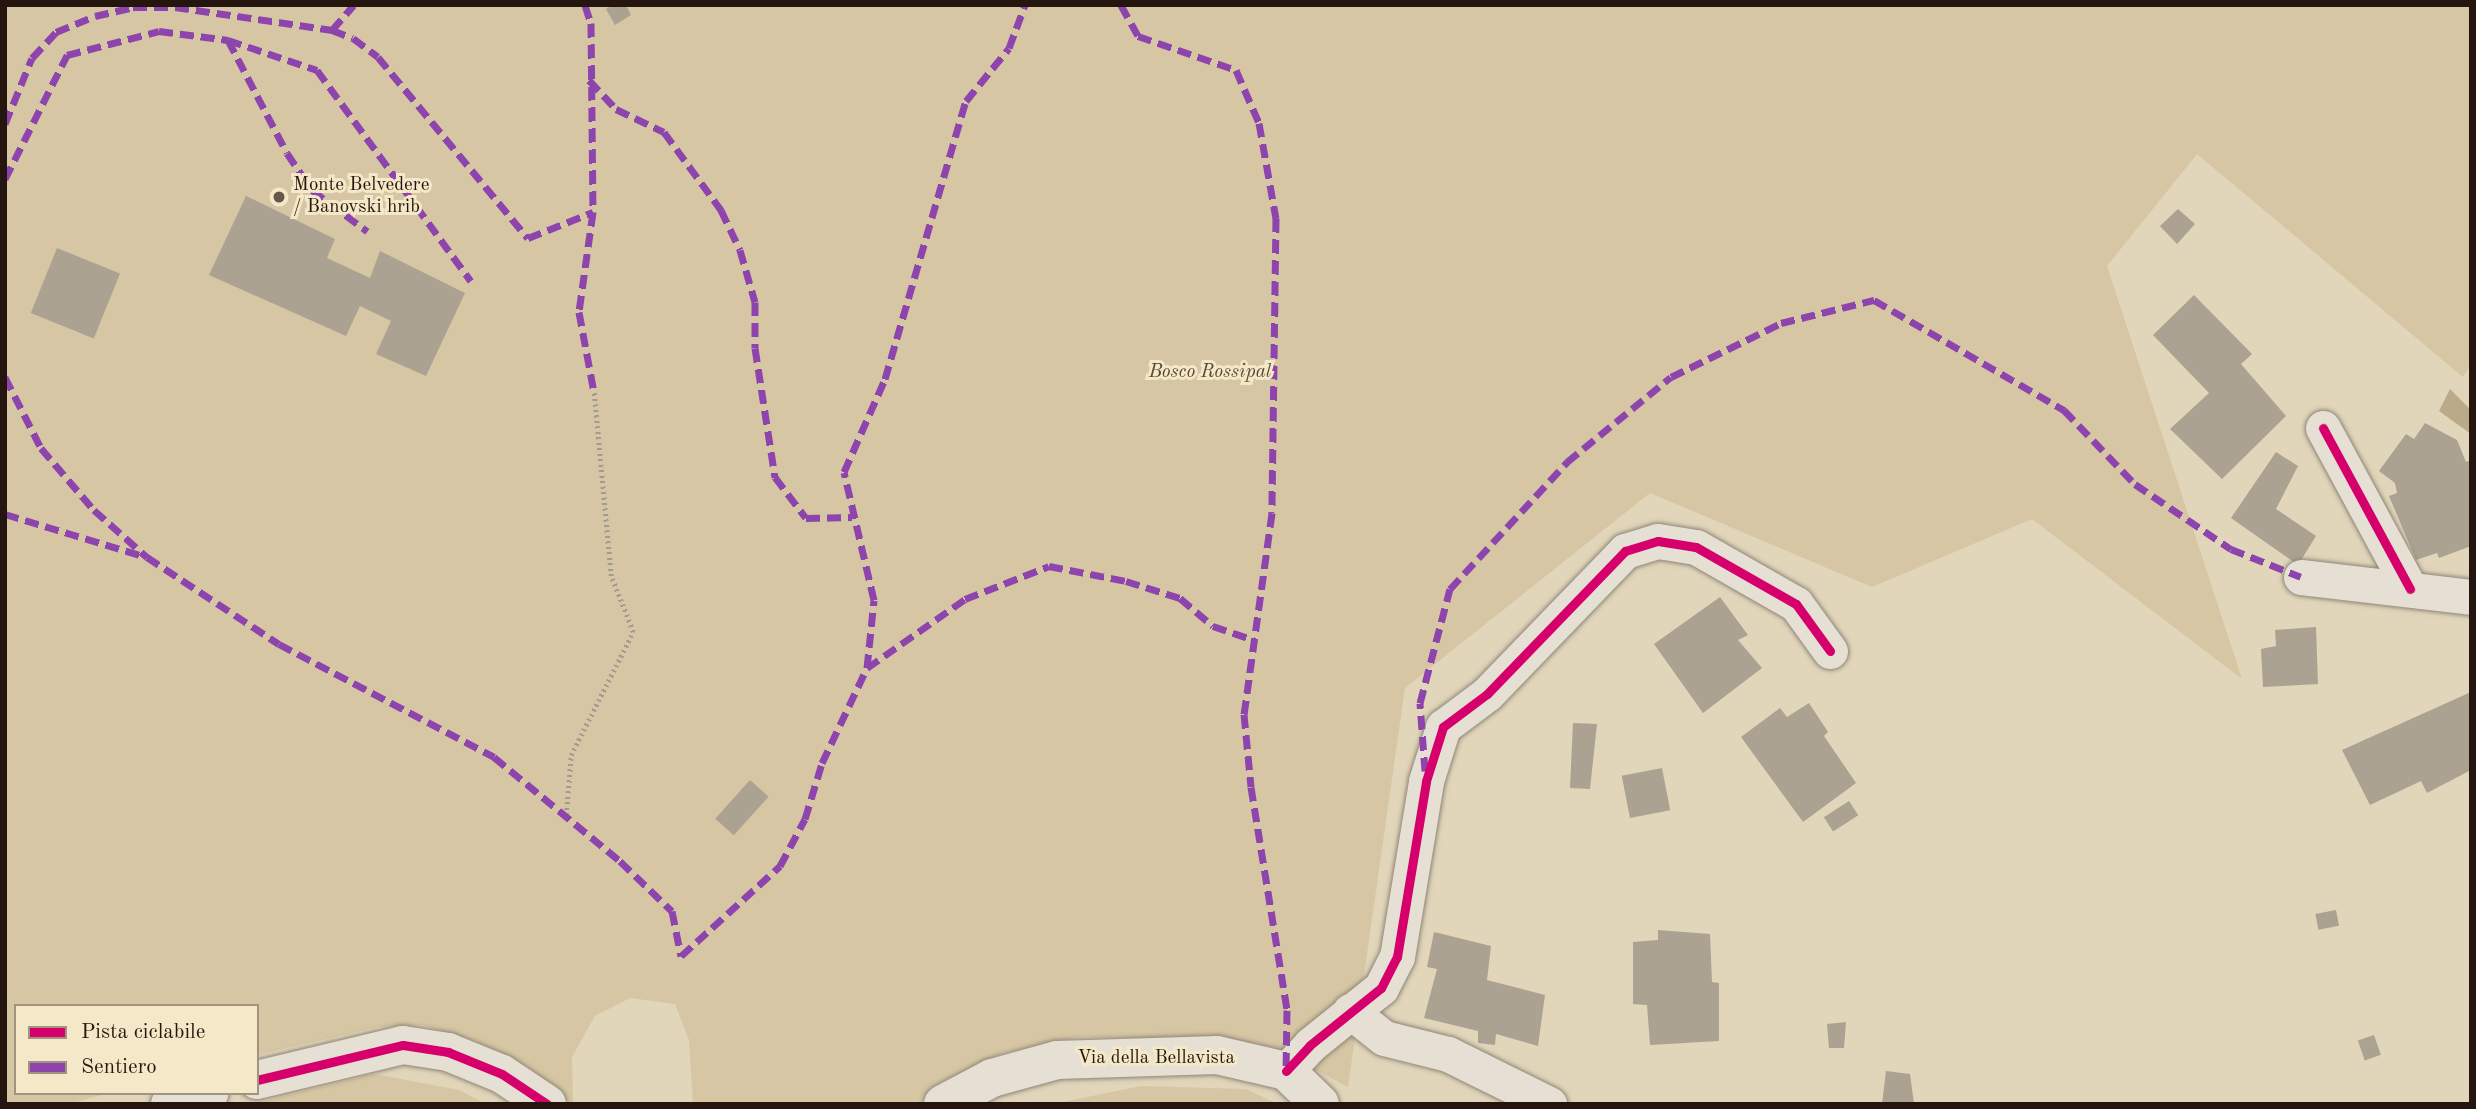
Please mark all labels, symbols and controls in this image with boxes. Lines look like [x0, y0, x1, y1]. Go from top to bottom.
place label: Monte Belvedere / Banovski hrib [293, 175, 429, 219]
marker: Monte Belvedere / Banovski hrib [271, 189, 287, 205]
park label: Bosco Rossipal [1149, 362, 1271, 384]
legend [14, 1004, 259, 1095]
text: Pista ciclabile [81, 1022, 205, 1043]
street label: Via della Bellavista [1077, 1048, 1235, 1070]
text: Sentiero [81, 1057, 157, 1078]

